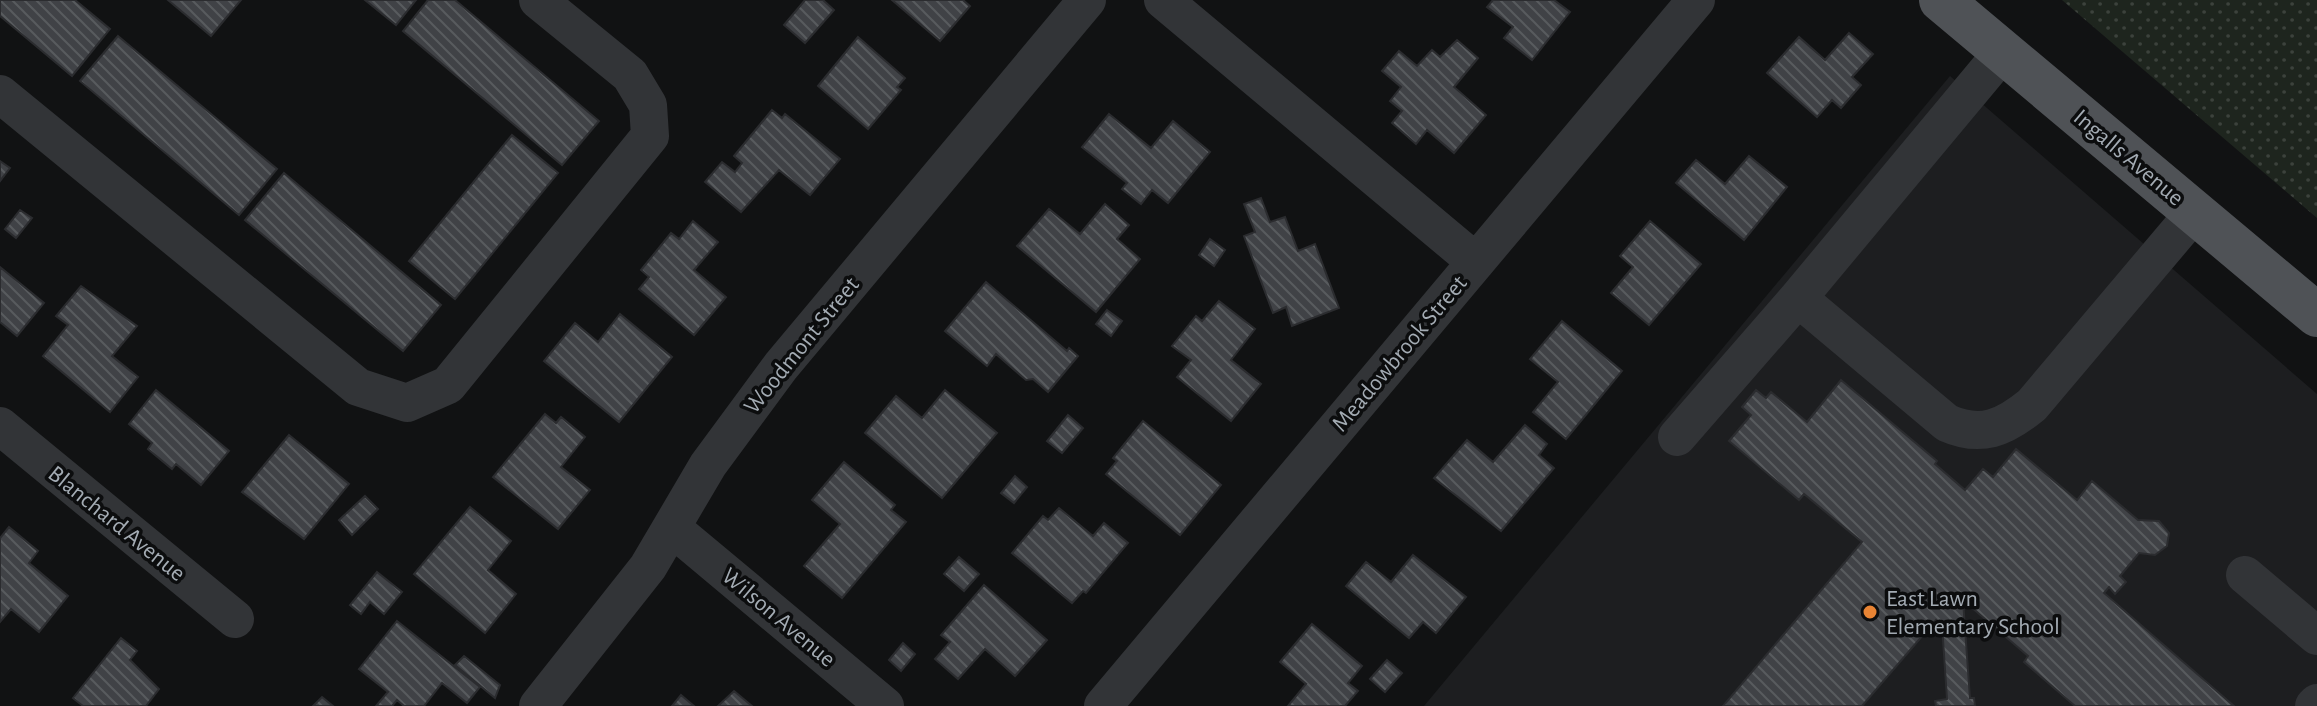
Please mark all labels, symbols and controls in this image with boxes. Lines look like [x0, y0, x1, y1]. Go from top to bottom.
street label: Ingalls Avenue [2069, 105, 2188, 211]
street label: Meadowbrook Street [1328, 271, 1472, 436]
street label: Woodmont Street [740, 273, 864, 418]
street label: Blanchard Avenue [43, 461, 189, 586]
street label: Wilson Avenue [717, 564, 840, 672]
place label: East Lawn Elementary School [1886, 587, 2060, 639]
marker: East Lawn Elementary School [1861, 603, 1879, 621]

